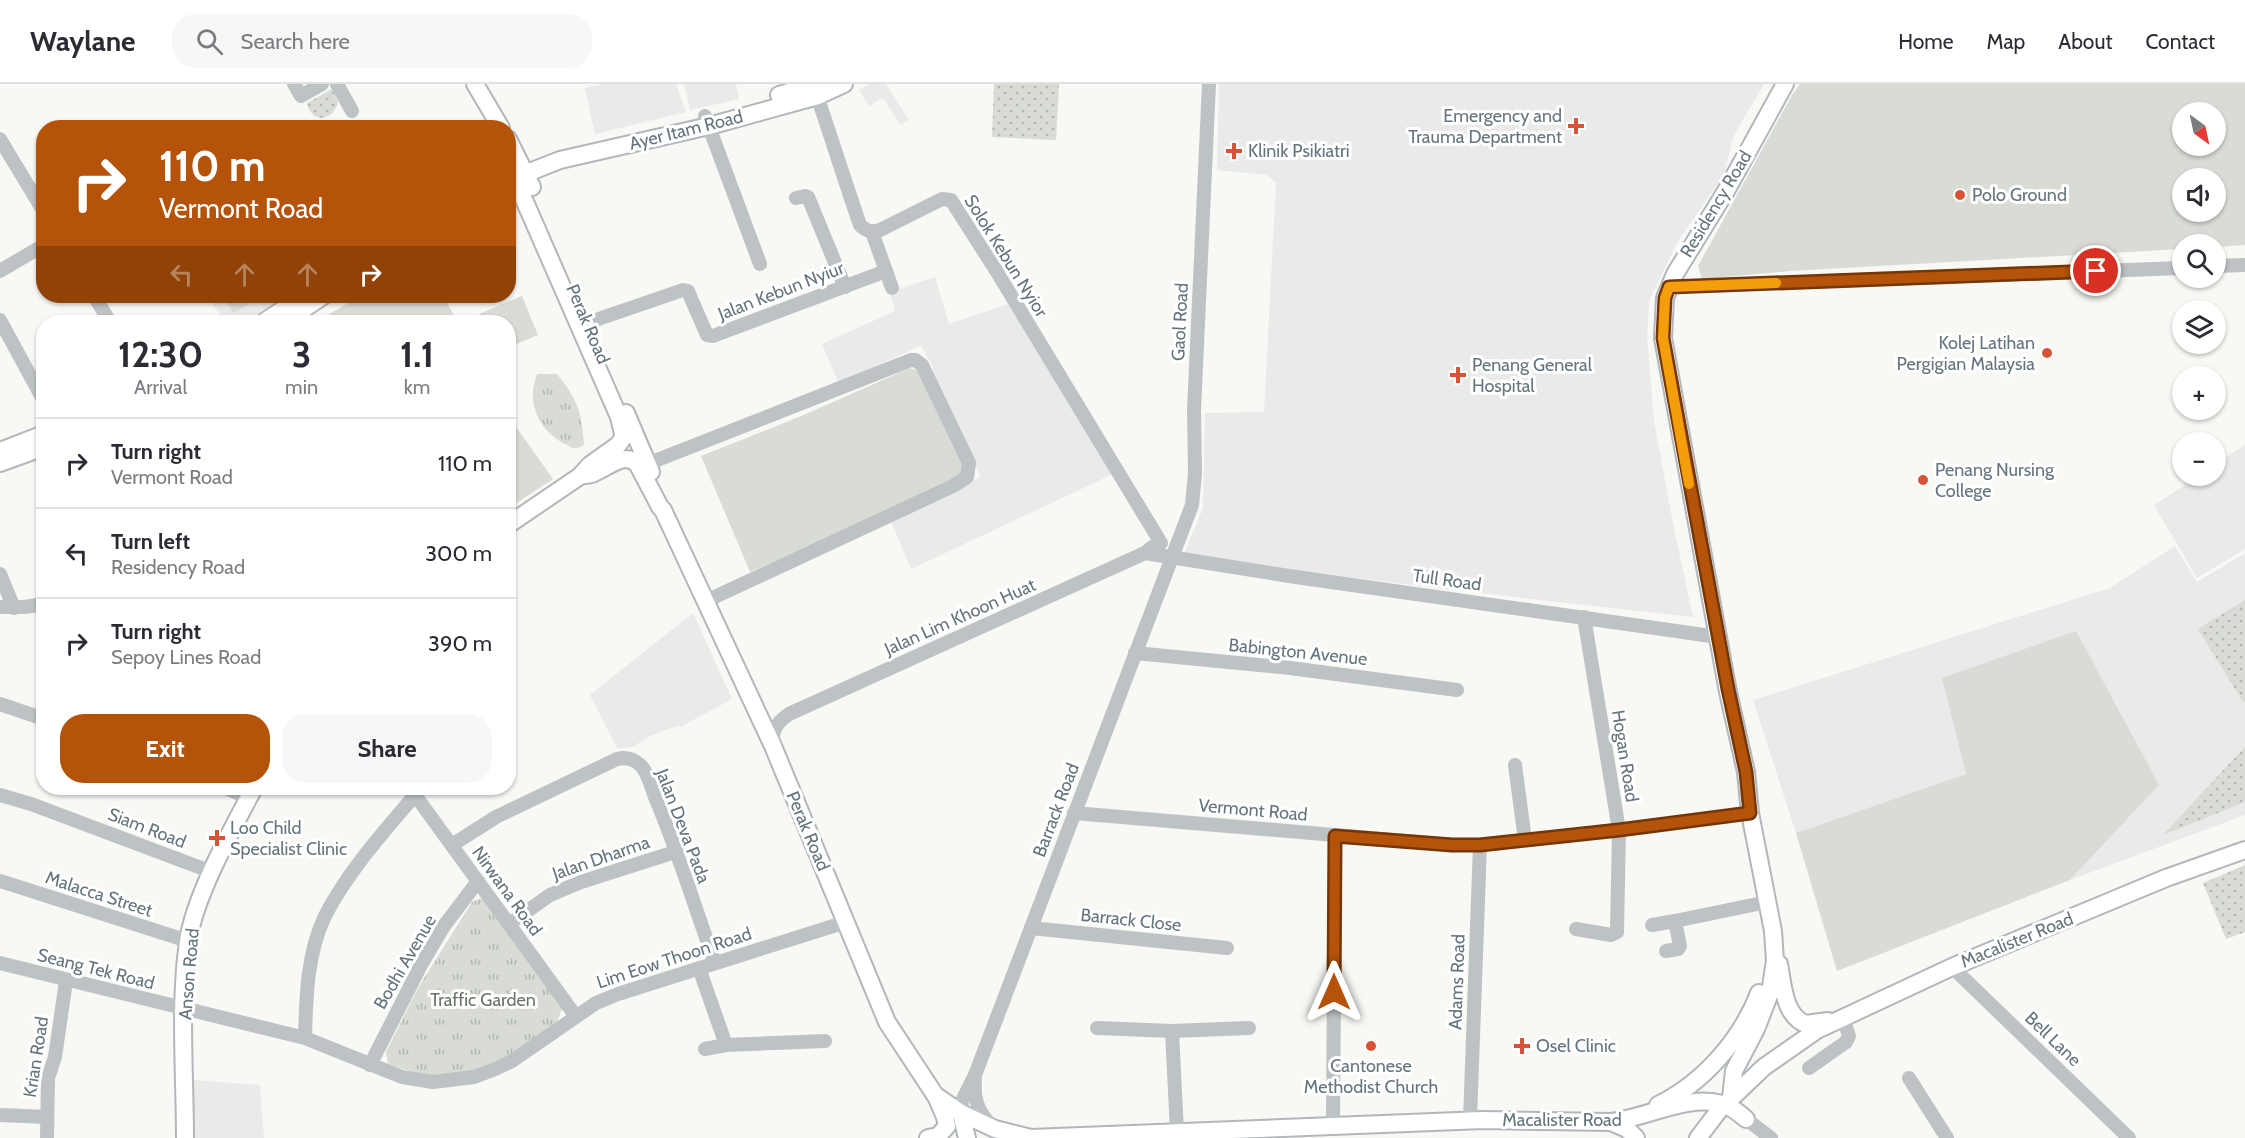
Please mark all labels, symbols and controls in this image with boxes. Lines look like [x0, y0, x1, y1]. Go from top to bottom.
search box [172, 14, 592, 68]
text: Waylane [30, 24, 136, 58]
icon: search [193, 25, 226, 58]
text: Search here [241, 28, 350, 55]
text: Home [1898, 29, 1954, 54]
text: Map [1987, 29, 2025, 54]
text: About [2058, 29, 2112, 54]
text: Contact [2145, 29, 2215, 54]
north arrow [2172, 102, 2226, 156]
map controls [2172, 102, 2226, 486]
street label: Ayer Itam Road [627, 105, 745, 155]
place label: Emergency and Trauma Department [1408, 105, 1562, 148]
marker: Emergency and Trauma Department [1567, 117, 1585, 135]
text: 110 m [159, 140, 266, 192]
place label: Klinik Psikiatri [1248, 140, 1350, 162]
marker: Klinik Psikiatri [1225, 142, 1243, 160]
icon: right [60, 144, 138, 222]
street label: Residency Road [1676, 147, 1756, 261]
button: sound [2172, 168, 2226, 222]
place label: Polo Ground [1972, 184, 2067, 206]
marker: Polo Ground [1953, 188, 1967, 202]
street label: Solok Kebun Nyior [960, 191, 1053, 321]
text: Vermont Road [159, 192, 323, 225]
button: search [2172, 234, 2226, 288]
pin [2070, 245, 2121, 296]
icon: arrive [2079, 254, 2112, 287]
street label: Jalan Kebun Nyiur [714, 257, 847, 325]
icon: left [165, 258, 198, 291]
icon: ahead [228, 258, 261, 291]
icon: ahead [291, 258, 324, 291]
icon: right [354, 258, 387, 291]
street label: Perak Road [561, 281, 615, 367]
street label: Gaol Road [1167, 282, 1193, 362]
button: layers [2172, 300, 2226, 354]
text: 12:30 [118, 332, 203, 376]
text: 3 [292, 332, 311, 376]
text: 1.1 [400, 332, 434, 376]
place label: Kolej Latihan Pergigian Malaysia [1897, 332, 2035, 375]
marker: Kolej Latihan Pergigian Malaysia [2040, 346, 2054, 360]
place label: Penang General Hospital [1472, 354, 1593, 397]
marker: Penang General Hospital [1449, 366, 1467, 384]
button: + [2172, 366, 2226, 420]
text: Arrival [134, 375, 187, 399]
text: min [285, 375, 318, 399]
text: km [404, 375, 430, 399]
button: − [2172, 432, 2226, 486]
text: Turn right [111, 438, 201, 465]
icon: right [60, 447, 93, 480]
text: 110 m [438, 450, 492, 477]
place label: Penang Nursing College [1935, 459, 2055, 502]
text: Vermont Road [111, 465, 233, 489]
marker: Penang Nursing College [1916, 473, 1930, 487]
text: Turn left [111, 528, 190, 555]
icon: left [60, 537, 93, 570]
text: 300 m [425, 540, 492, 567]
text: Residency Road [111, 555, 245, 579]
street label: Tull Road [1411, 564, 1483, 596]
street label: Jalan Lim Khoon Huat [880, 574, 1039, 661]
text: Turn right [111, 618, 201, 645]
icon: right [60, 627, 93, 660]
text: 390 m [428, 630, 492, 657]
street label: Babington Avenue [1228, 634, 1368, 670]
text: Sepoy Lines Road [111, 645, 261, 669]
street label: Hogan Road [1607, 708, 1643, 804]
button: Exit [60, 714, 270, 783]
button: Share [282, 714, 492, 783]
street label: Barrack Road [1028, 760, 1084, 860]
street label: Jalan Deva Pada [651, 765, 715, 887]
street label: Perak Road [781, 788, 835, 874]
street label: Vermont Road [1197, 794, 1309, 826]
street label: Siam Road [105, 803, 189, 853]
place label: Loo Child Specialist Clinic [230, 817, 347, 860]
marker: Loo Child Specialist Clinic [208, 829, 226, 847]
street label: Jalan Dharma [548, 831, 653, 885]
street label: Nirwana Road [467, 842, 547, 940]
street label: Malacca Street [43, 866, 155, 922]
street label: Barrack Close [1079, 904, 1183, 936]
street label: Macalister Road [1957, 907, 2077, 973]
street label: Bodhi Avenue [369, 911, 441, 1013]
street label: Lim Eow Thoon Road [594, 923, 754, 993]
street label: Anson Road [174, 927, 204, 1021]
street label: Adams Road [1444, 934, 1470, 1030]
street label: Seang Tek Road [35, 944, 157, 994]
position arrow [1302, 960, 1366, 1024]
park label: Traffic Garden [430, 989, 536, 1011]
street label: Bell Lane [2020, 1007, 2086, 1071]
street label: Krian Road [19, 1015, 53, 1099]
place label: Osel Clinic [1536, 1035, 1616, 1057]
marker: Osel Clinic [1513, 1037, 1531, 1055]
marker: Cantonese Methodist Church [1364, 1039, 1378, 1053]
place label: Cantonese Methodist Church [1304, 1055, 1438, 1098]
street label: Macalister Road [1502, 1109, 1622, 1131]

